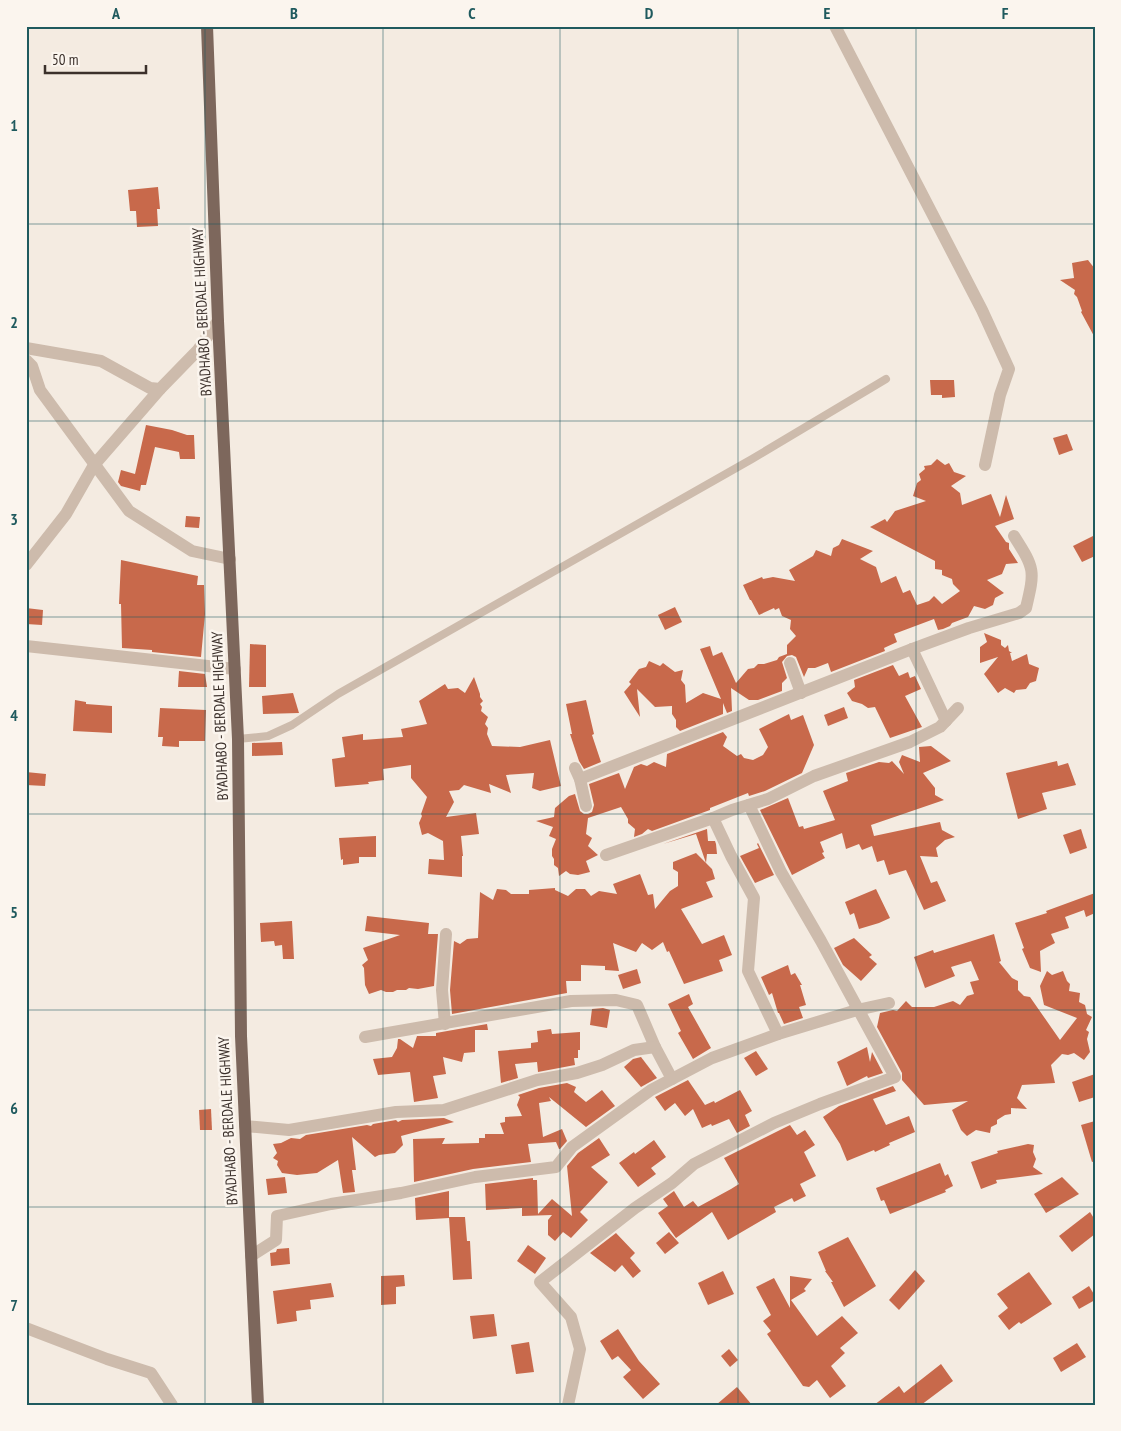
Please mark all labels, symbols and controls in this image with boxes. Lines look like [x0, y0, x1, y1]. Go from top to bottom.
text: A [111, 3, 121, 23]
text: B [290, 3, 298, 23]
text: C [468, 3, 476, 23]
text: D [645, 3, 654, 23]
text: E [824, 3, 831, 23]
text: F [1002, 3, 1009, 23]
scale bar [45, 42, 146, 74]
text: 50 m [52, 50, 78, 69]
text: 1 [10, 115, 18, 135]
street label: BYADHABO - BERDALE HIGHWAY [188, 227, 215, 397]
text: 2 [10, 312, 18, 332]
text: 3 [10, 509, 18, 529]
street label: BYADHABO - BERDALE HIGHWAY [207, 631, 232, 801]
text: 4 [10, 705, 18, 725]
text: 5 [10, 902, 18, 922]
street label: BYADHABO - BERDALE HIGHWAY [214, 1036, 241, 1206]
text: 6 [10, 1098, 18, 1118]
text: 7 [10, 1295, 18, 1315]

